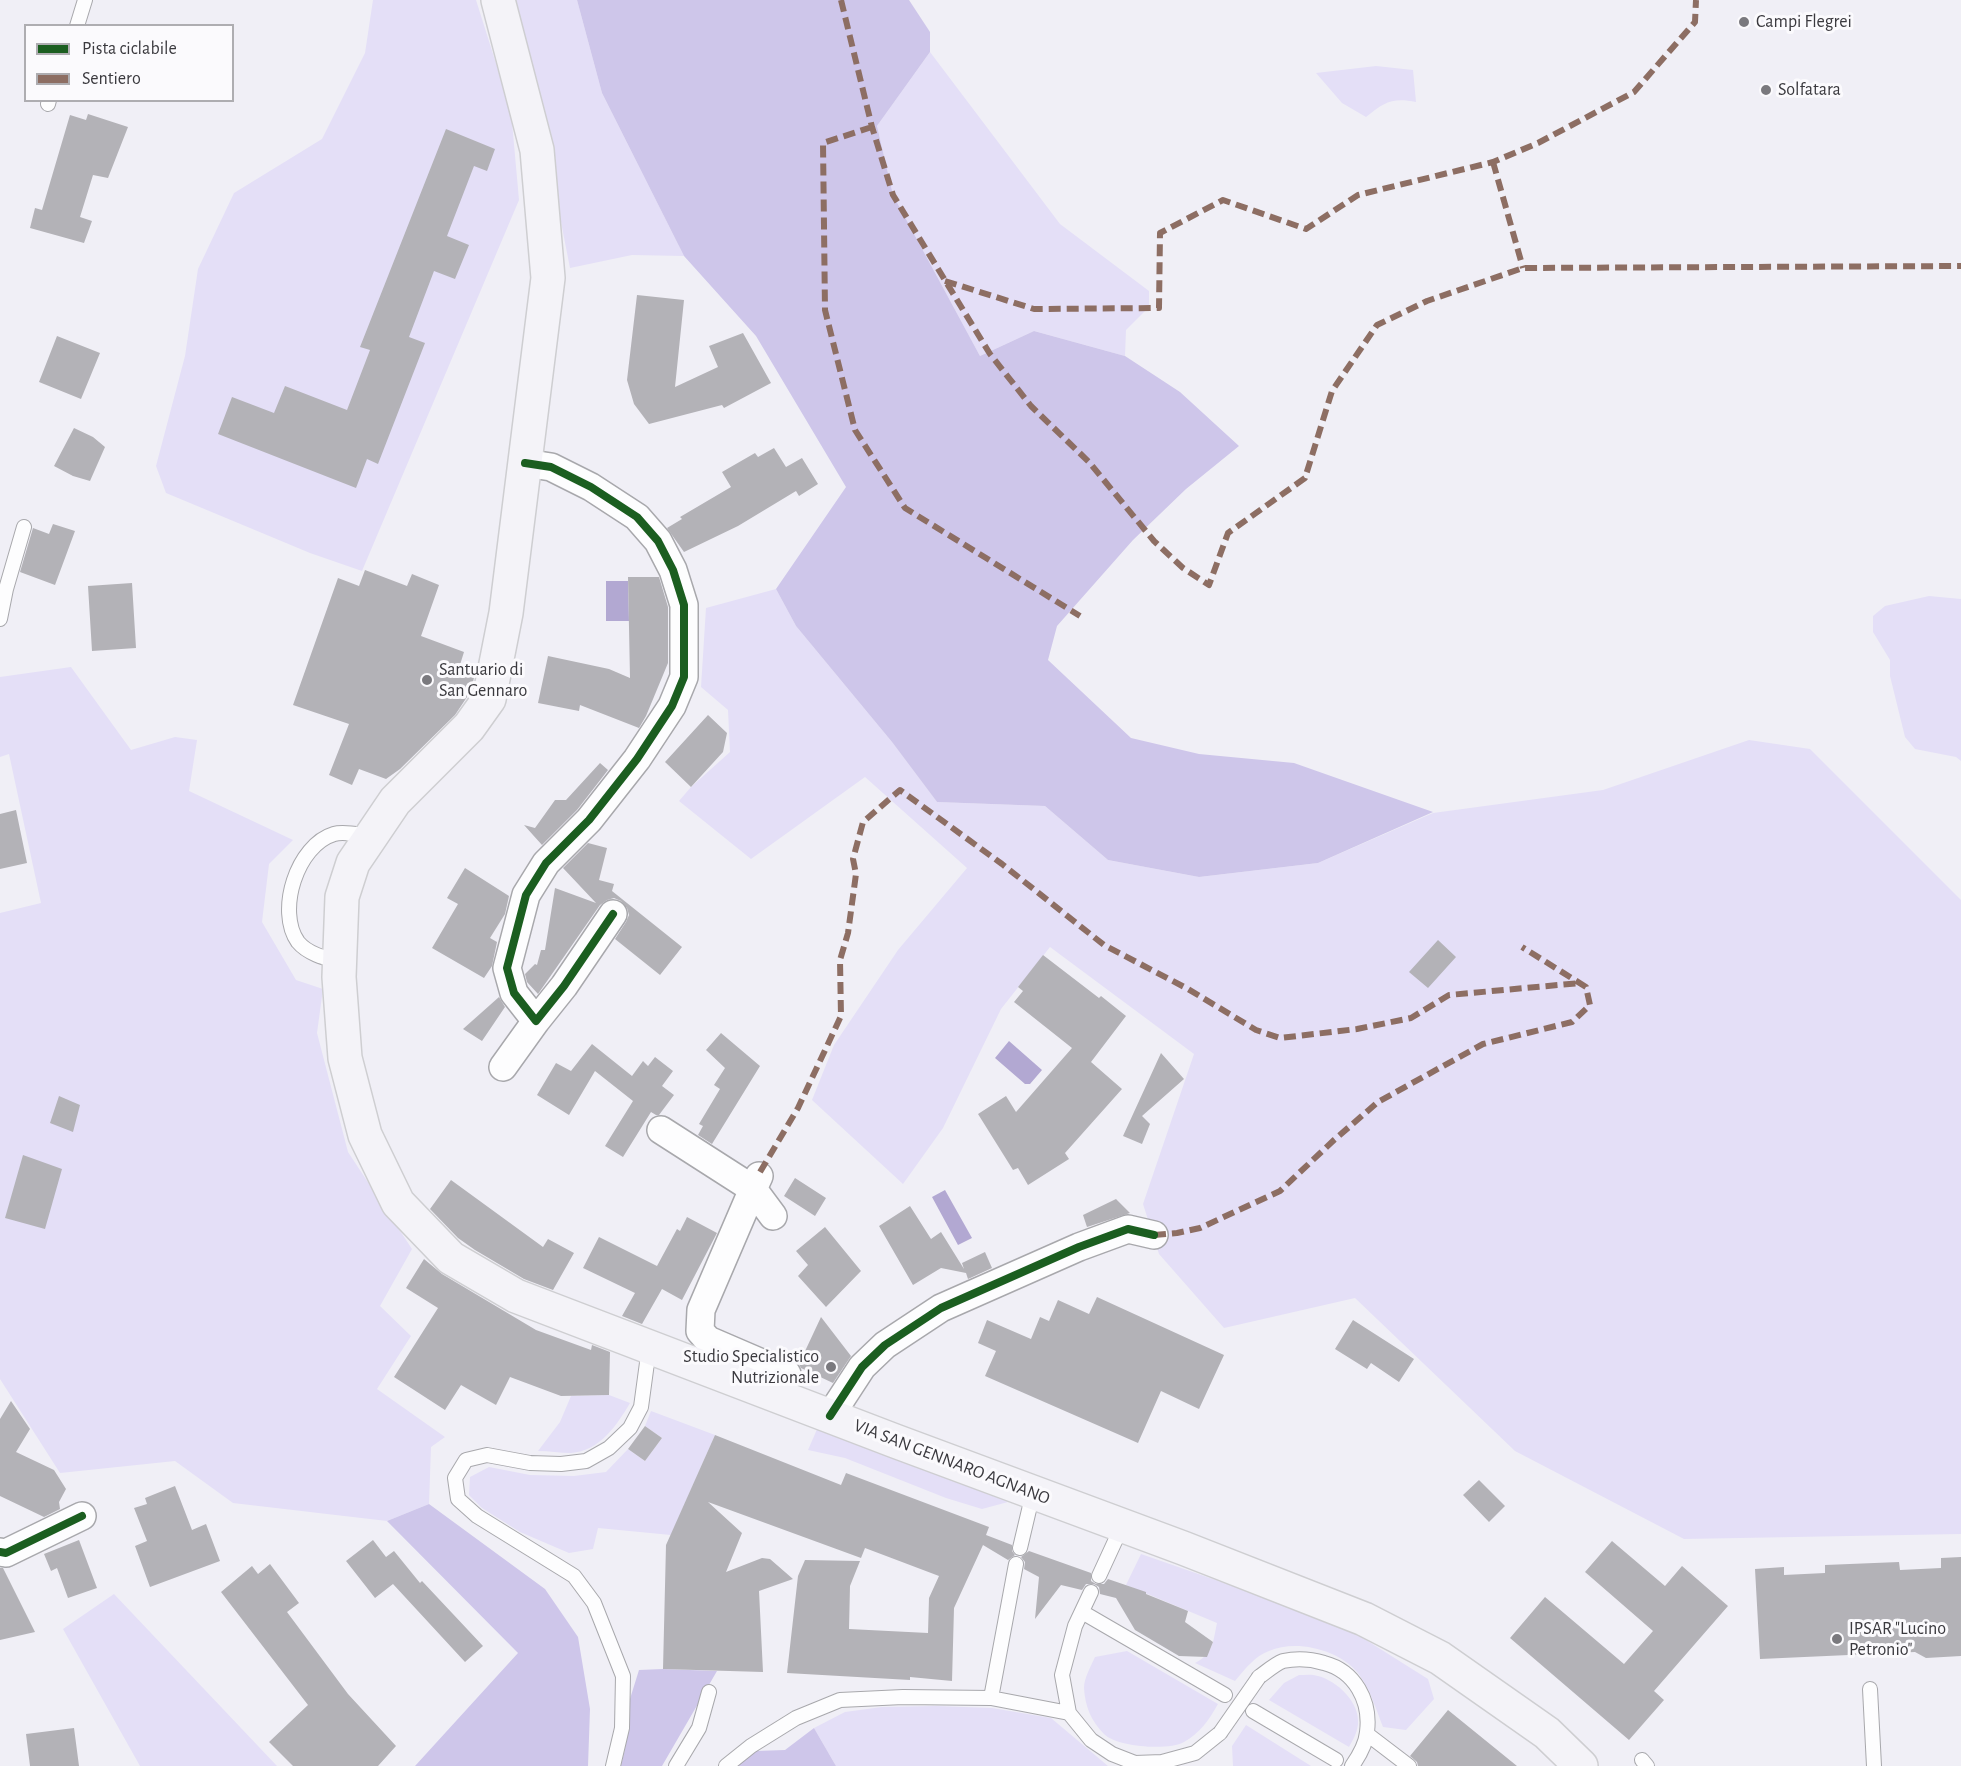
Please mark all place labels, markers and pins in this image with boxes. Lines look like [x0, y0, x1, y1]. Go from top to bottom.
place label: Campi Flegrei [1756, 11, 1852, 33]
marker: Campi Flegrei [1737, 15, 1751, 29]
place label: Solfatara [1778, 79, 1841, 101]
marker: Solfatara [1759, 83, 1773, 97]
place label: Santuario di San Gennaro [439, 659, 527, 702]
marker: Santuario di San Gennaro [420, 673, 434, 687]
place label: Studio Specialistico Nutrizionale [683, 1346, 819, 1388]
marker: Studio Specialistico Nutrizionale [824, 1360, 838, 1374]
place label: IPSAR "Lucino Petronio" [1849, 1618, 1946, 1660]
marker: IPSAR "Lucino Petronio" [1830, 1632, 1844, 1646]

